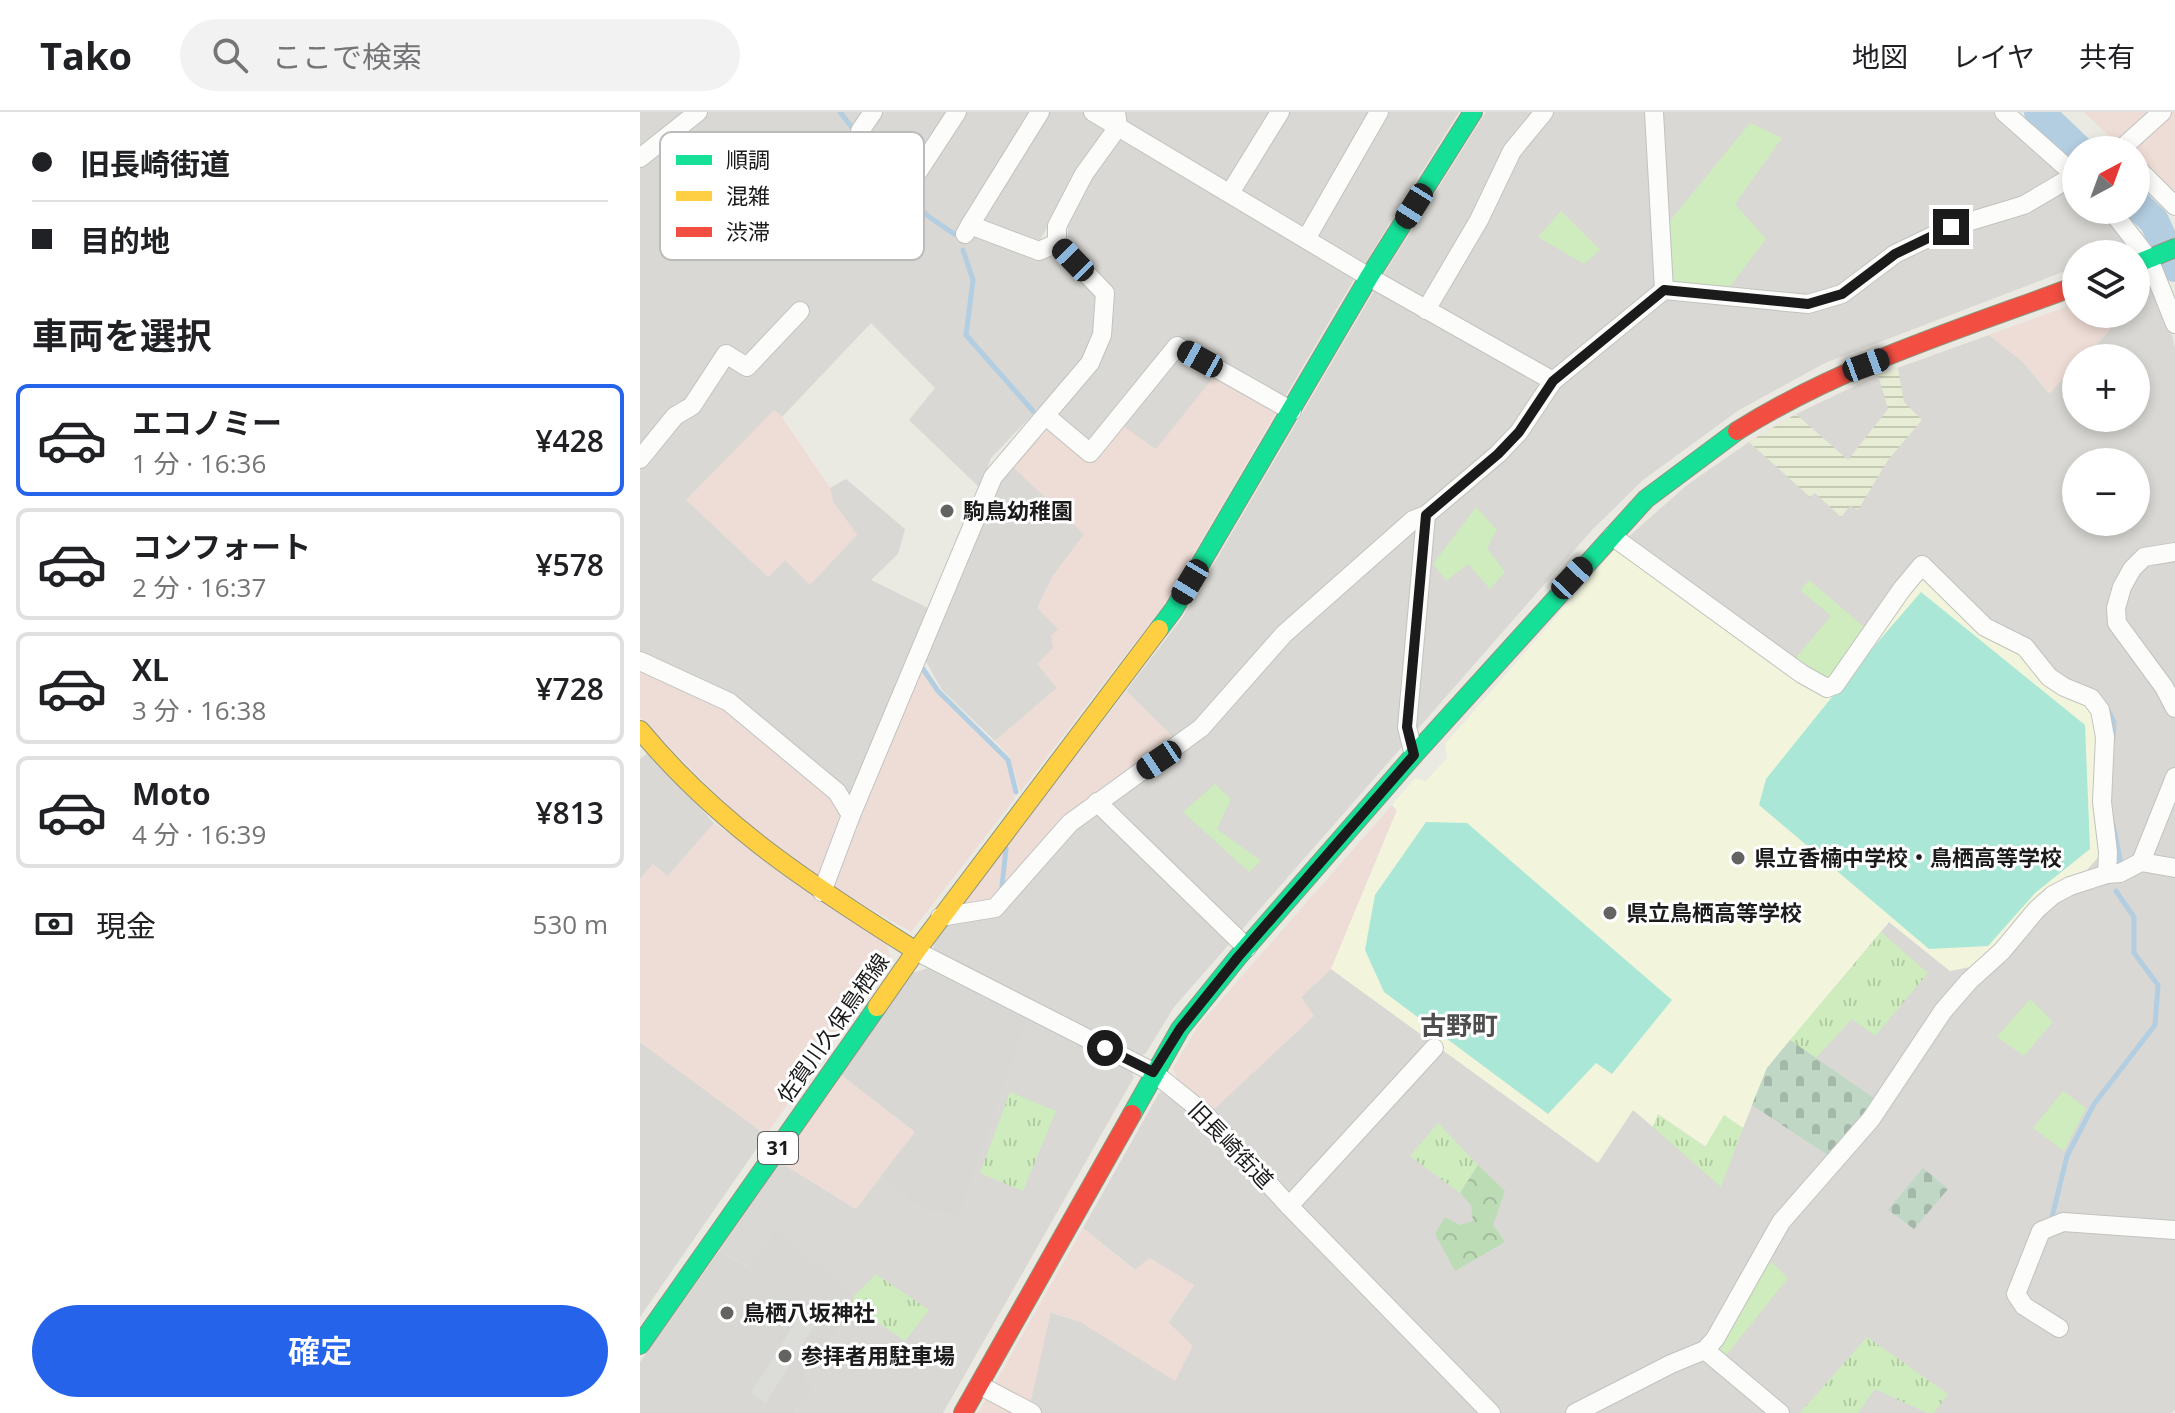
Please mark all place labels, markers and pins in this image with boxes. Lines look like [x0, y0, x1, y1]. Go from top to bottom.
place label: 駒鳥幼稚園 [963, 495, 1073, 525]
marker: 駒鳥幼稚園 [938, 502, 956, 520]
place label: 県立香楠中学校・鳥栖高等学校 [1754, 842, 2062, 872]
marker: 県立香楠中学校・鳥栖高等学校 [1729, 849, 1747, 867]
place label: 県立鳥栖高等学校 [1626, 897, 1802, 927]
marker: 県立鳥栖高等学校 [1601, 904, 1619, 922]
place label: 鳥栖八坂神社 [743, 1297, 875, 1327]
marker: 鳥栖八坂神社 [718, 1304, 736, 1322]
place label: 参拝者用駐車場 [801, 1340, 955, 1370]
marker: 参拝者用駐車場 [776, 1347, 794, 1365]

